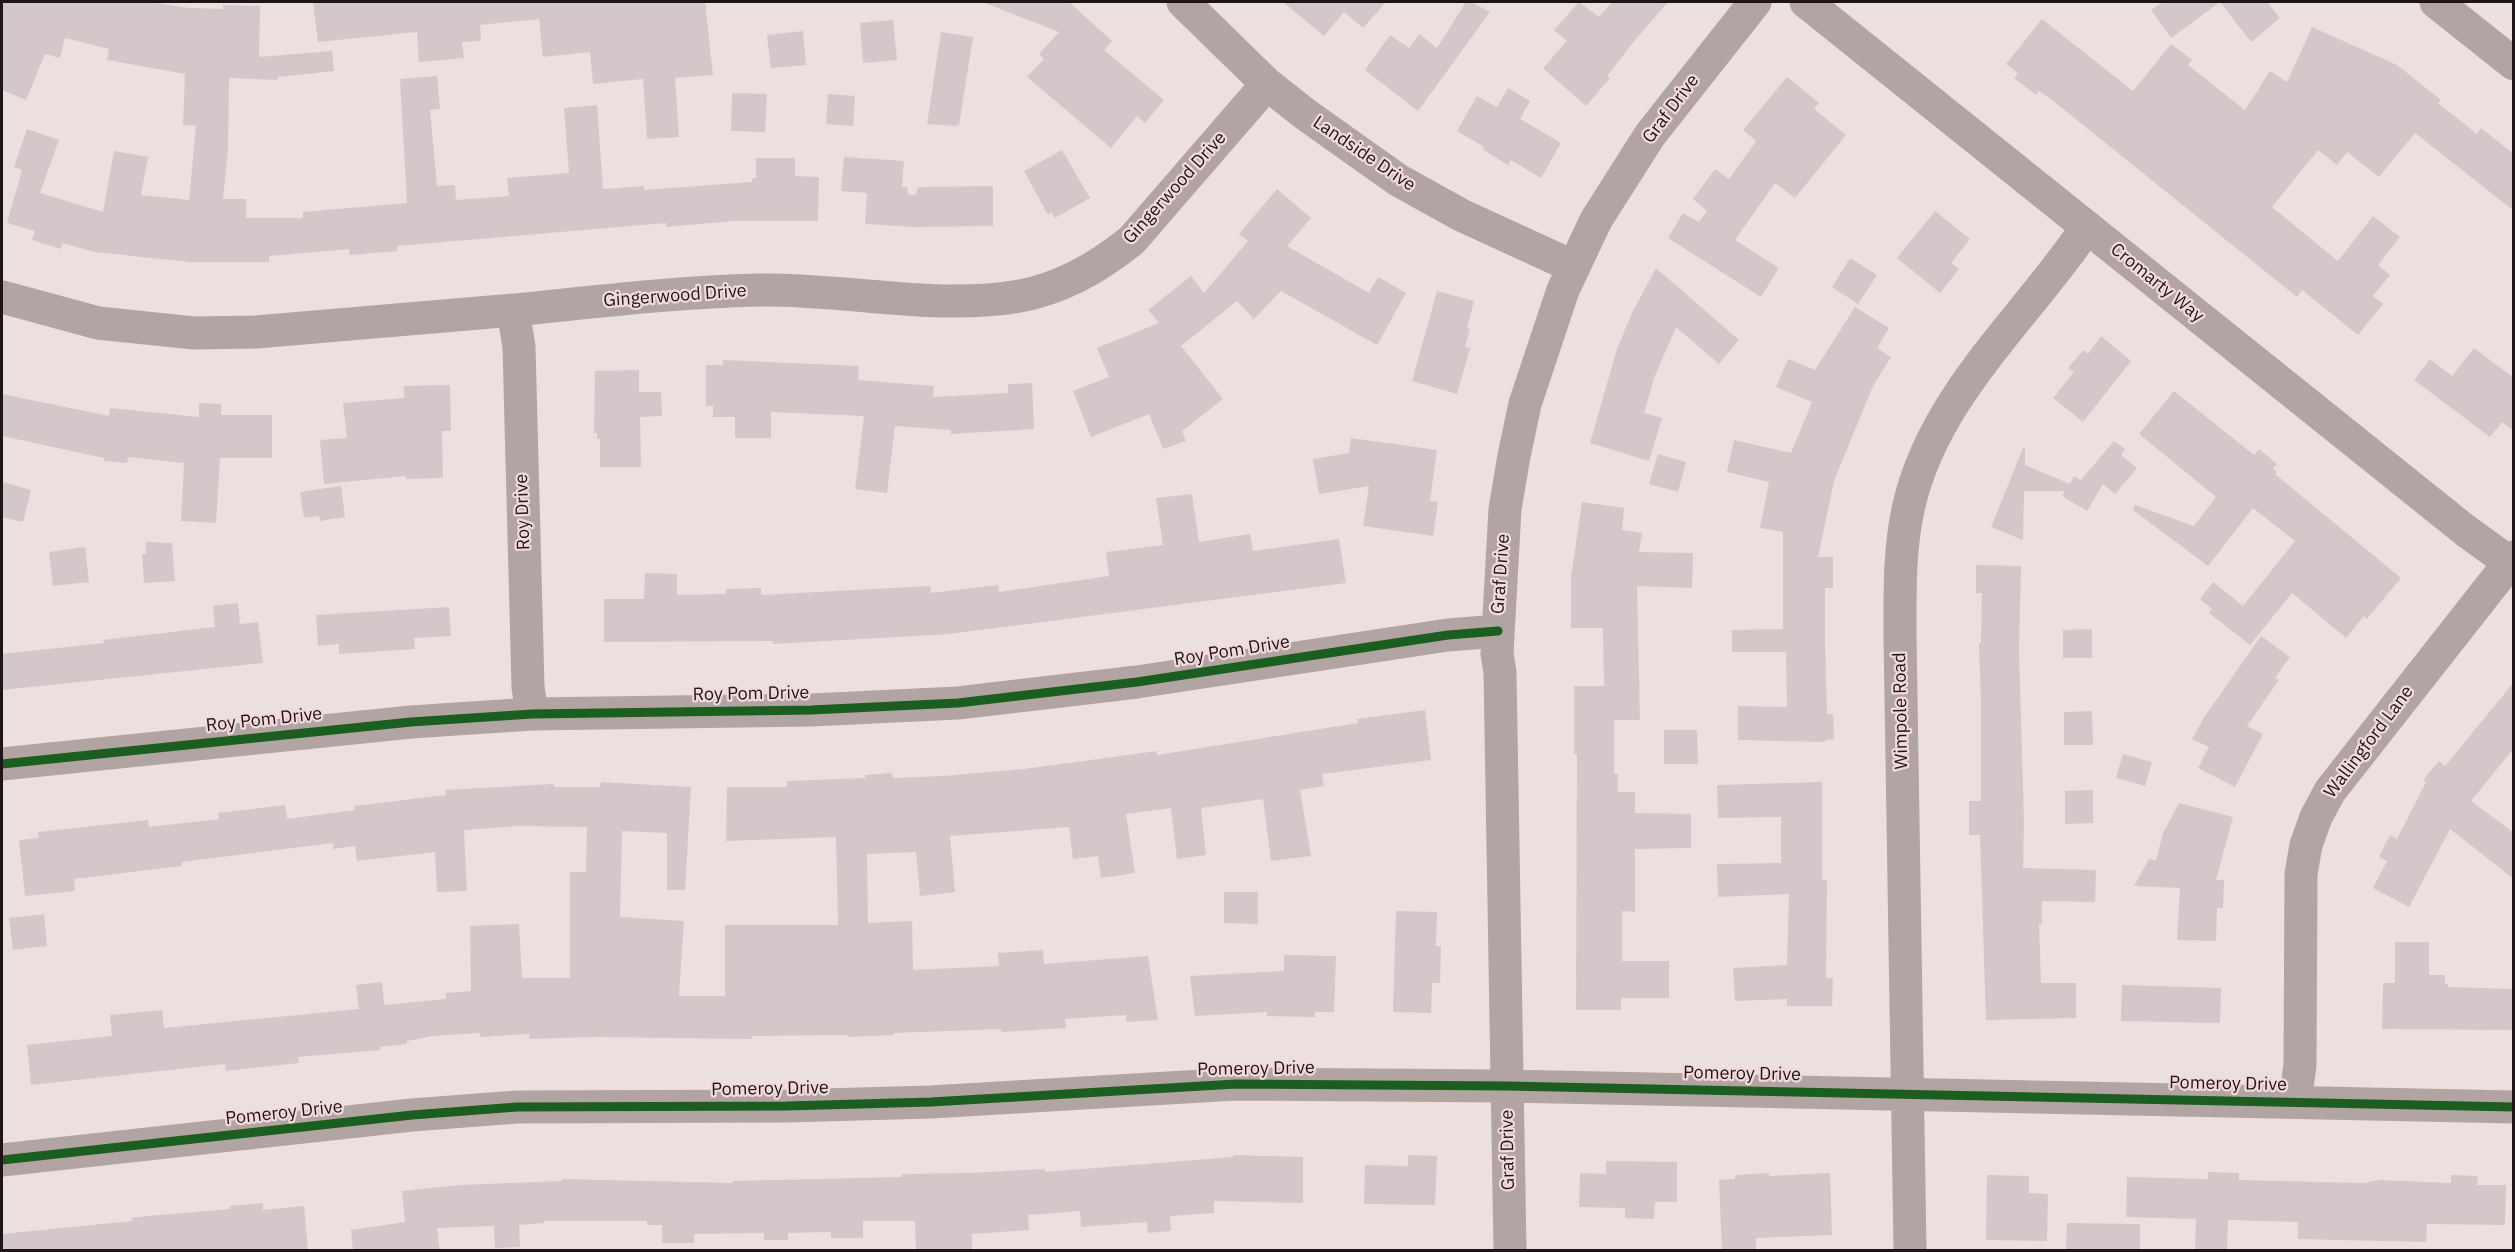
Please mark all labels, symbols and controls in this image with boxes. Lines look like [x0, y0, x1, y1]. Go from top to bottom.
street label: Graf Drive [1638, 70, 1704, 148]
street label: Landside Drive [1309, 112, 1419, 196]
street label: Gingerwood Drive [1119, 127, 1231, 249]
street label: Cromarty Way [2106, 239, 2208, 327]
street label: Gingerwood Drive [603, 280, 747, 312]
street label: Roy Drive [511, 474, 535, 550]
street label: Graf Drive [1487, 533, 1515, 615]
street label: Roy Pom Drive [1173, 631, 1291, 671]
street label: Wimpole Road [1889, 652, 1913, 770]
street label: Roy Pom Drive [692, 682, 810, 706]
street label: Wallingford Lane [2320, 682, 2418, 802]
street label: Roy Pom Drive [205, 703, 323, 737]
street label: Pomeroy Drive [1197, 1057, 1315, 1081]
street label: Pomeroy Drive [1683, 1062, 1801, 1086]
street label: Pomeroy Drive [2169, 1072, 2287, 1096]
street label: Pomeroy Drive [711, 1077, 829, 1101]
street label: Pomeroy Drive [224, 1096, 344, 1130]
street label: Graf Drive [1496, 1110, 1520, 1190]

